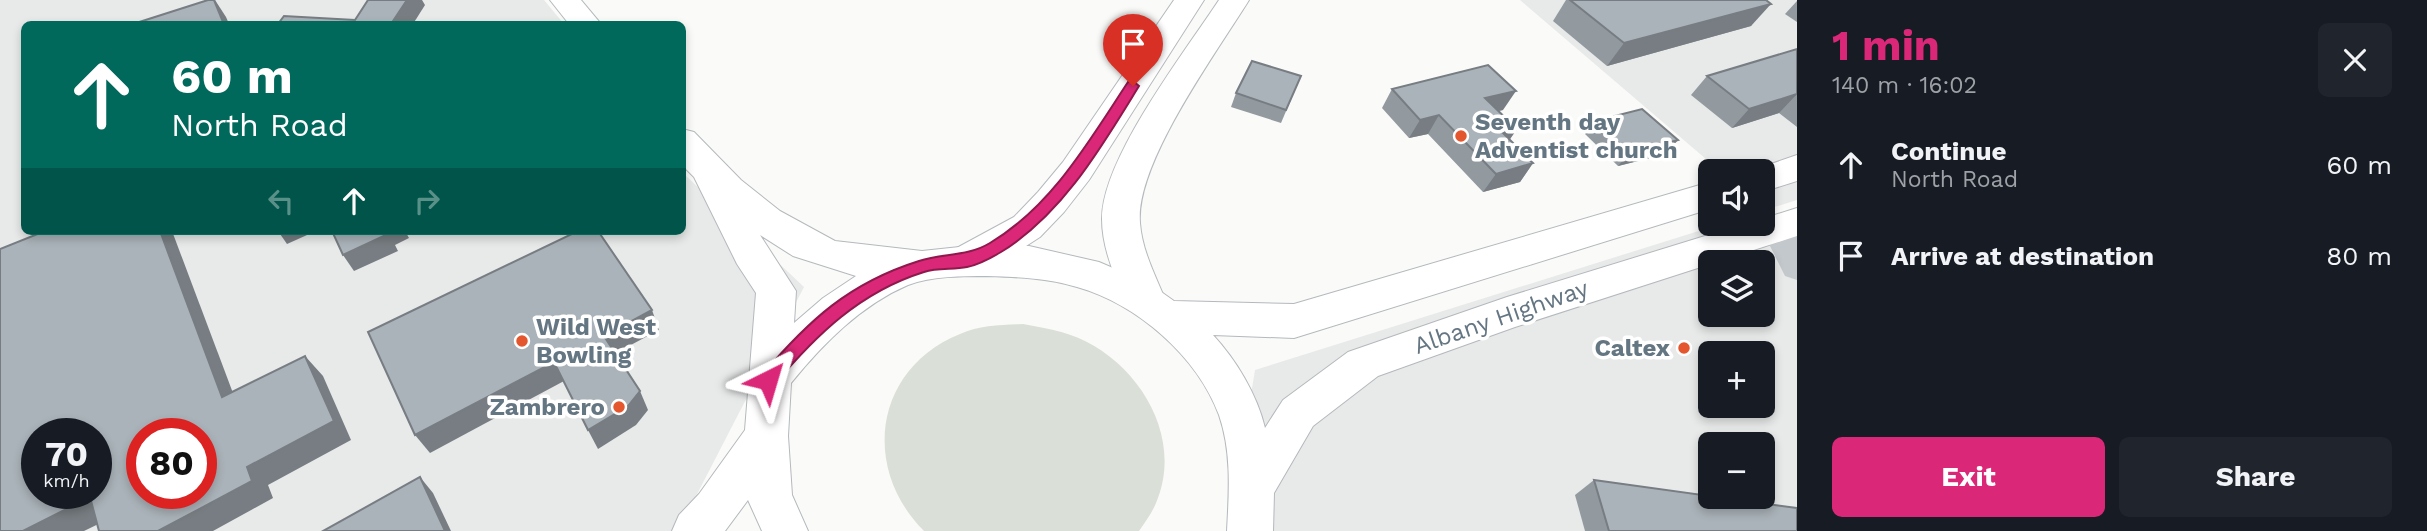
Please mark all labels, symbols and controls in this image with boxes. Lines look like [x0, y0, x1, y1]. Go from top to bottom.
pin [1103, 14, 1163, 86]
text: 1 min [1832, 21, 1940, 70]
button: close [2318, 23, 2392, 97]
icon: arrive [1114, 25, 1152, 63]
text: 60 m [171, 47, 293, 105]
icon: ahead [56, 49, 147, 140]
text: 140 m · 16:02 [1832, 72, 1977, 99]
text: North Road [171, 106, 348, 144]
place label: Seventh day Adventist church [1475, 108, 1678, 164]
marker: Seventh day Adventist church [1453, 128, 1469, 144]
text: Continue [1891, 136, 2007, 166]
icon: ahead [1832, 146, 1870, 184]
text: 60 m [2326, 150, 2392, 180]
map controls [1698, 159, 1775, 509]
button: sound [1698, 159, 1775, 236]
text: North Road [1891, 166, 2018, 193]
icon: left [262, 182, 300, 220]
icon: ahead [335, 182, 373, 220]
icon: right [408, 182, 446, 220]
icon: arrive [1832, 237, 1870, 275]
text: Arrive at destination [1891, 241, 2154, 271]
text: 80 m [2326, 241, 2392, 271]
button: layers [1698, 250, 1775, 327]
street label: Albany Highway [1410, 274, 1593, 360]
place label: Wild West Bowling [536, 313, 657, 369]
marker: Wild West Bowling [514, 333, 530, 349]
place label: Caltex [1594, 334, 1670, 362]
marker: Caltex [1676, 340, 1692, 356]
button: + [1698, 341, 1775, 418]
position arrow [731, 343, 805, 417]
place label: Zambrero [490, 393, 605, 421]
marker: Zambrero [611, 399, 627, 415]
speed limit sign: 80 [126, 418, 217, 509]
button: − [1698, 432, 1775, 509]
text: 70 [45, 433, 88, 475]
button: Exit [1832, 437, 2105, 517]
button: Share [2119, 437, 2392, 517]
text: km/h [43, 470, 90, 491]

